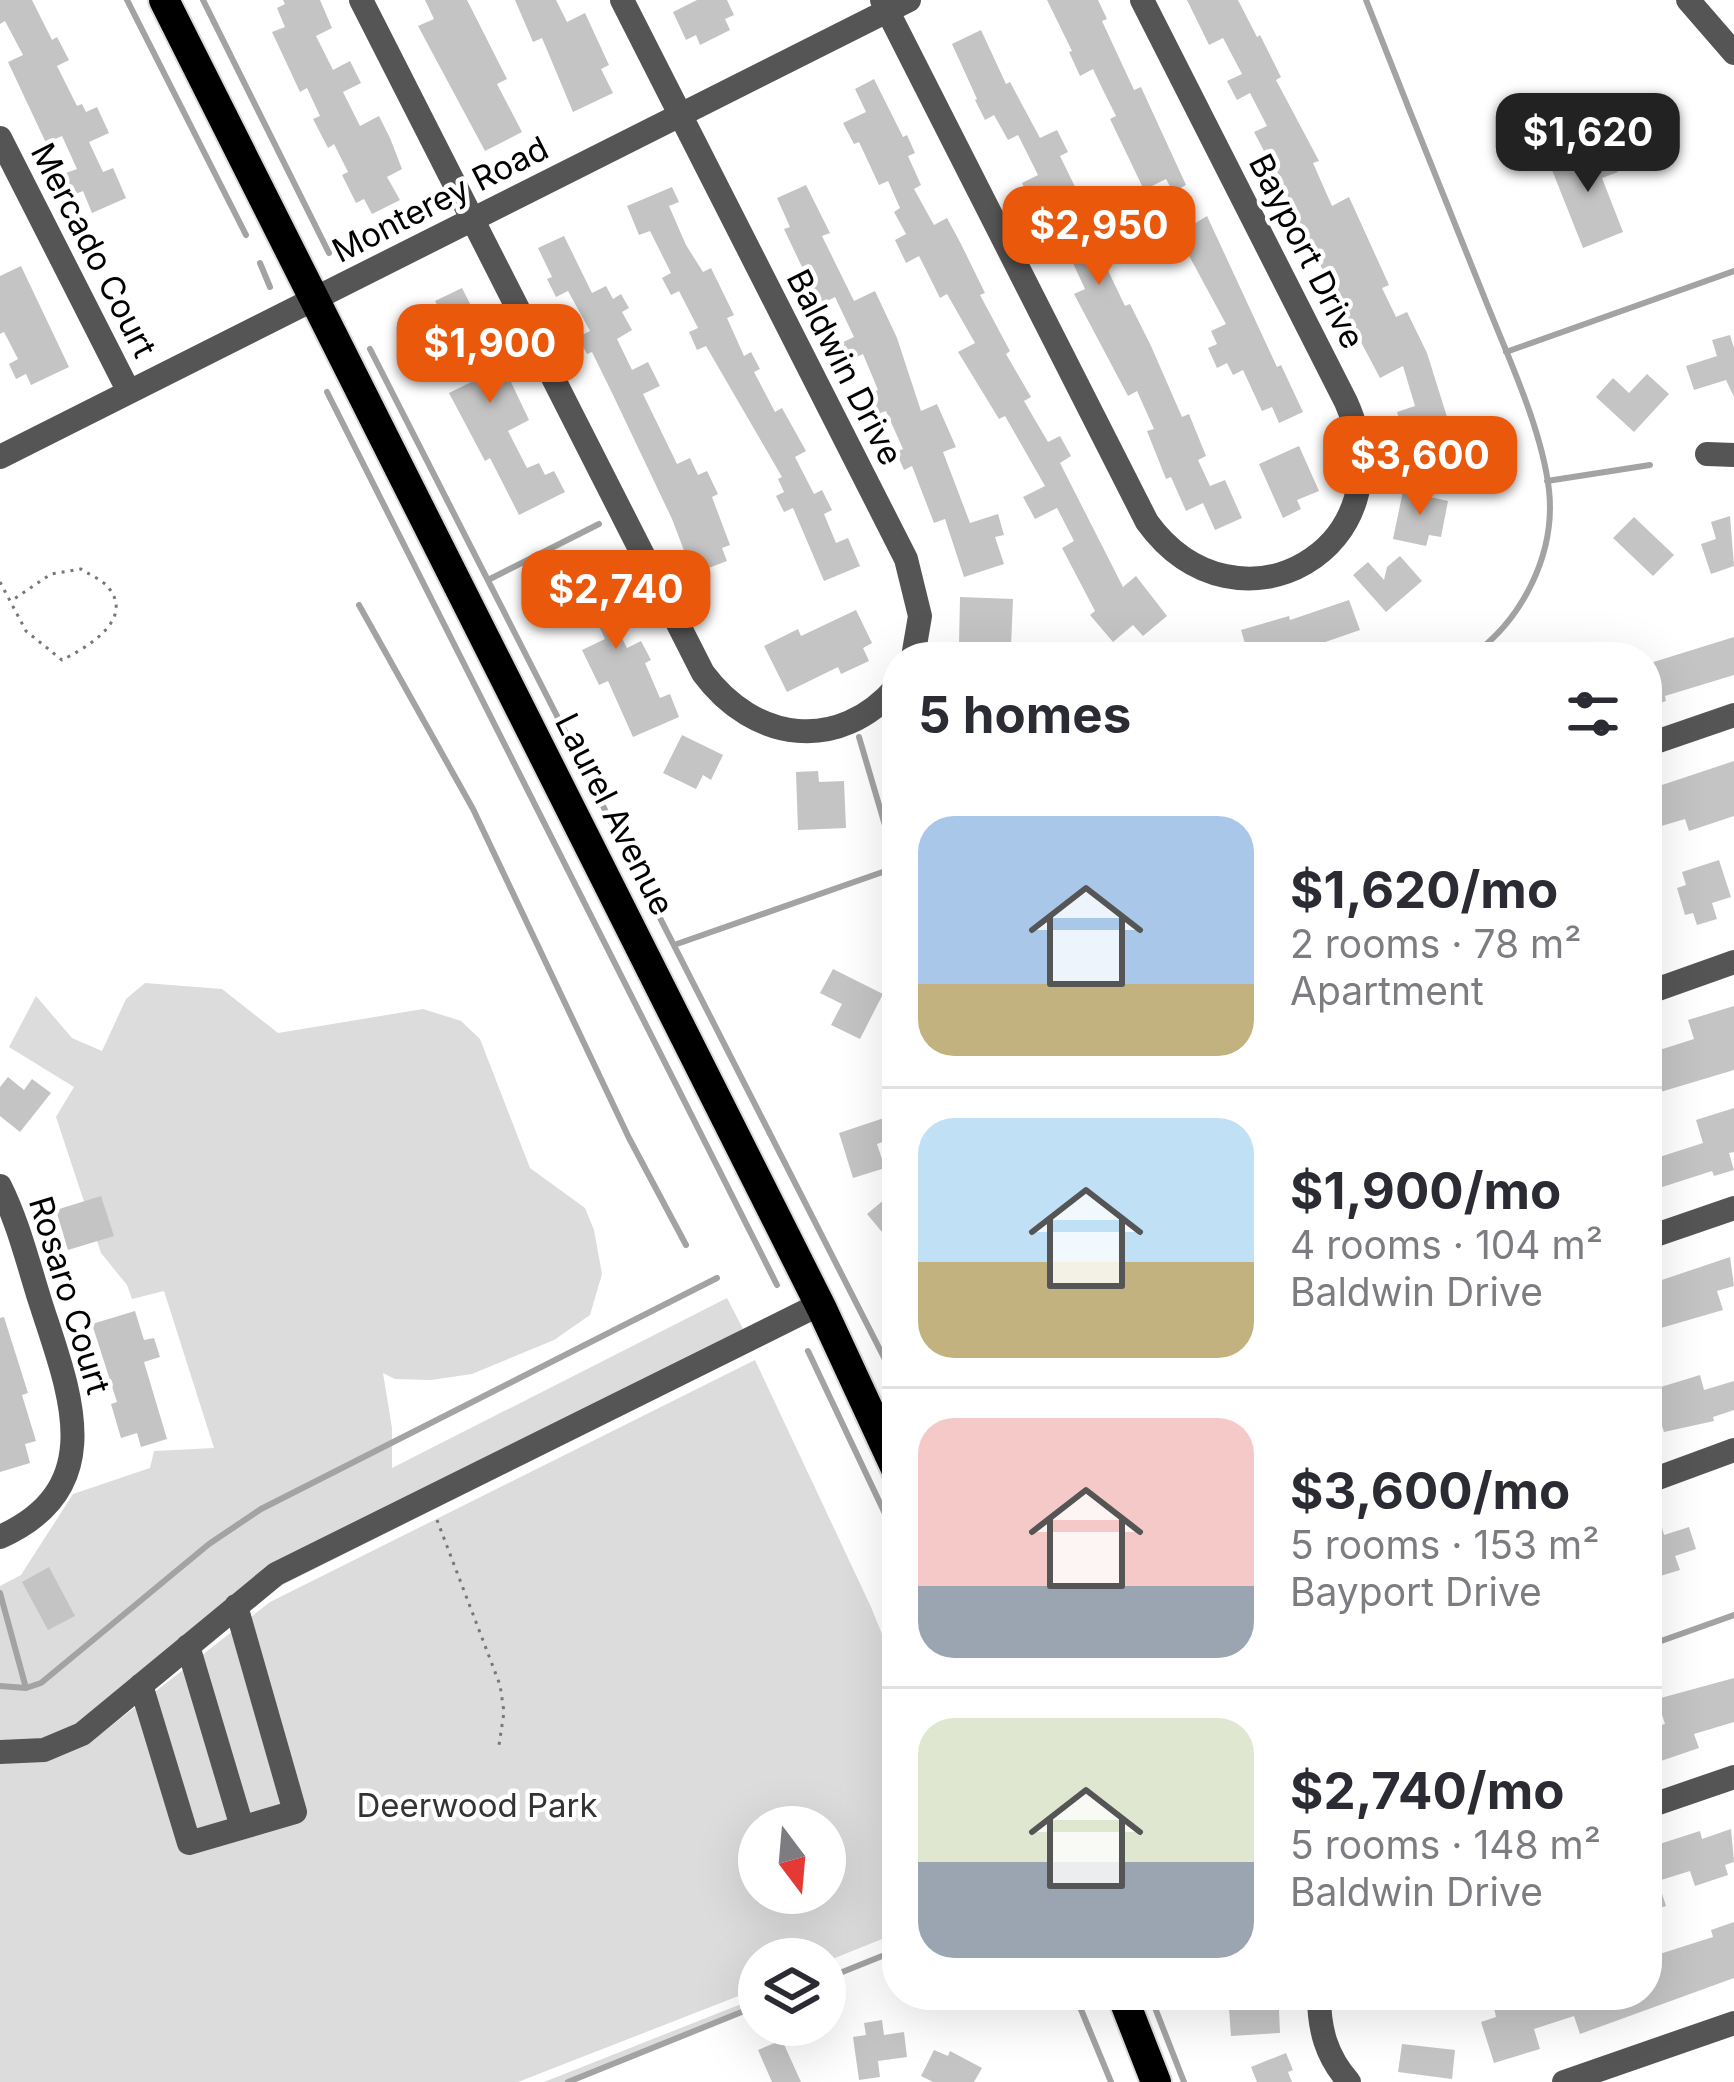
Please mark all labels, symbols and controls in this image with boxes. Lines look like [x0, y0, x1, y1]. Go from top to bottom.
pin: $1,620 [1490, 93, 1686, 195]
text: $1,620 [1523, 108, 1653, 155]
street label: Monterey Road [325, 127, 555, 271]
street label: Mercado Court [23, 136, 165, 364]
street label: Bayport Drive [1241, 147, 1373, 355]
pin: $2,950 [1001, 186, 1197, 288]
text: $2,950 [1029, 201, 1169, 248]
street label: Baldwin Drive [779, 263, 911, 471]
pin: $1,900 [392, 304, 588, 406]
text: $1,900 [424, 319, 556, 366]
pin: $3,600 [1322, 416, 1518, 518]
text: $3,600 [1350, 431, 1490, 478]
pin: $2,740 [518, 550, 714, 652]
text: $2,740 [548, 565, 684, 612]
icon: filters [1560, 681, 1626, 747]
text: 5 homes [918, 684, 1131, 745]
street label: Laurel Avenue [547, 706, 683, 922]
text: $1,620/mo [1290, 859, 1558, 920]
icon: home [1014, 864, 1158, 1008]
text: 2 rooms · 78 m² [1290, 920, 1582, 967]
text: Apartment [1290, 967, 1484, 1014]
text: $1,900/mo [1290, 1160, 1561, 1221]
icon: home [1014, 1166, 1158, 1310]
street label: Rosaro Court [21, 1191, 119, 1399]
text: 4 rooms · 104 m² [1290, 1221, 1603, 1268]
text: Baldwin Drive [1290, 1268, 1543, 1315]
text: $3,600/mo [1290, 1460, 1570, 1521]
icon: home [1014, 1466, 1158, 1610]
text: 5 rooms · 153 m² [1290, 1521, 1599, 1568]
text: Bayport Drive [1290, 1568, 1542, 1615]
text: $2,740/mo [1290, 1760, 1564, 1821]
icon: home [1014, 1766, 1158, 1910]
park label: Deerwood Park [356, 1785, 598, 1825]
north arrow [738, 1806, 846, 1914]
map controls [738, 1806, 846, 2046]
text: 5 rooms · 148 m² [1290, 1821, 1601, 1868]
text: Baldwin Drive [1290, 1868, 1543, 1915]
button: layers [738, 1938, 846, 2046]

